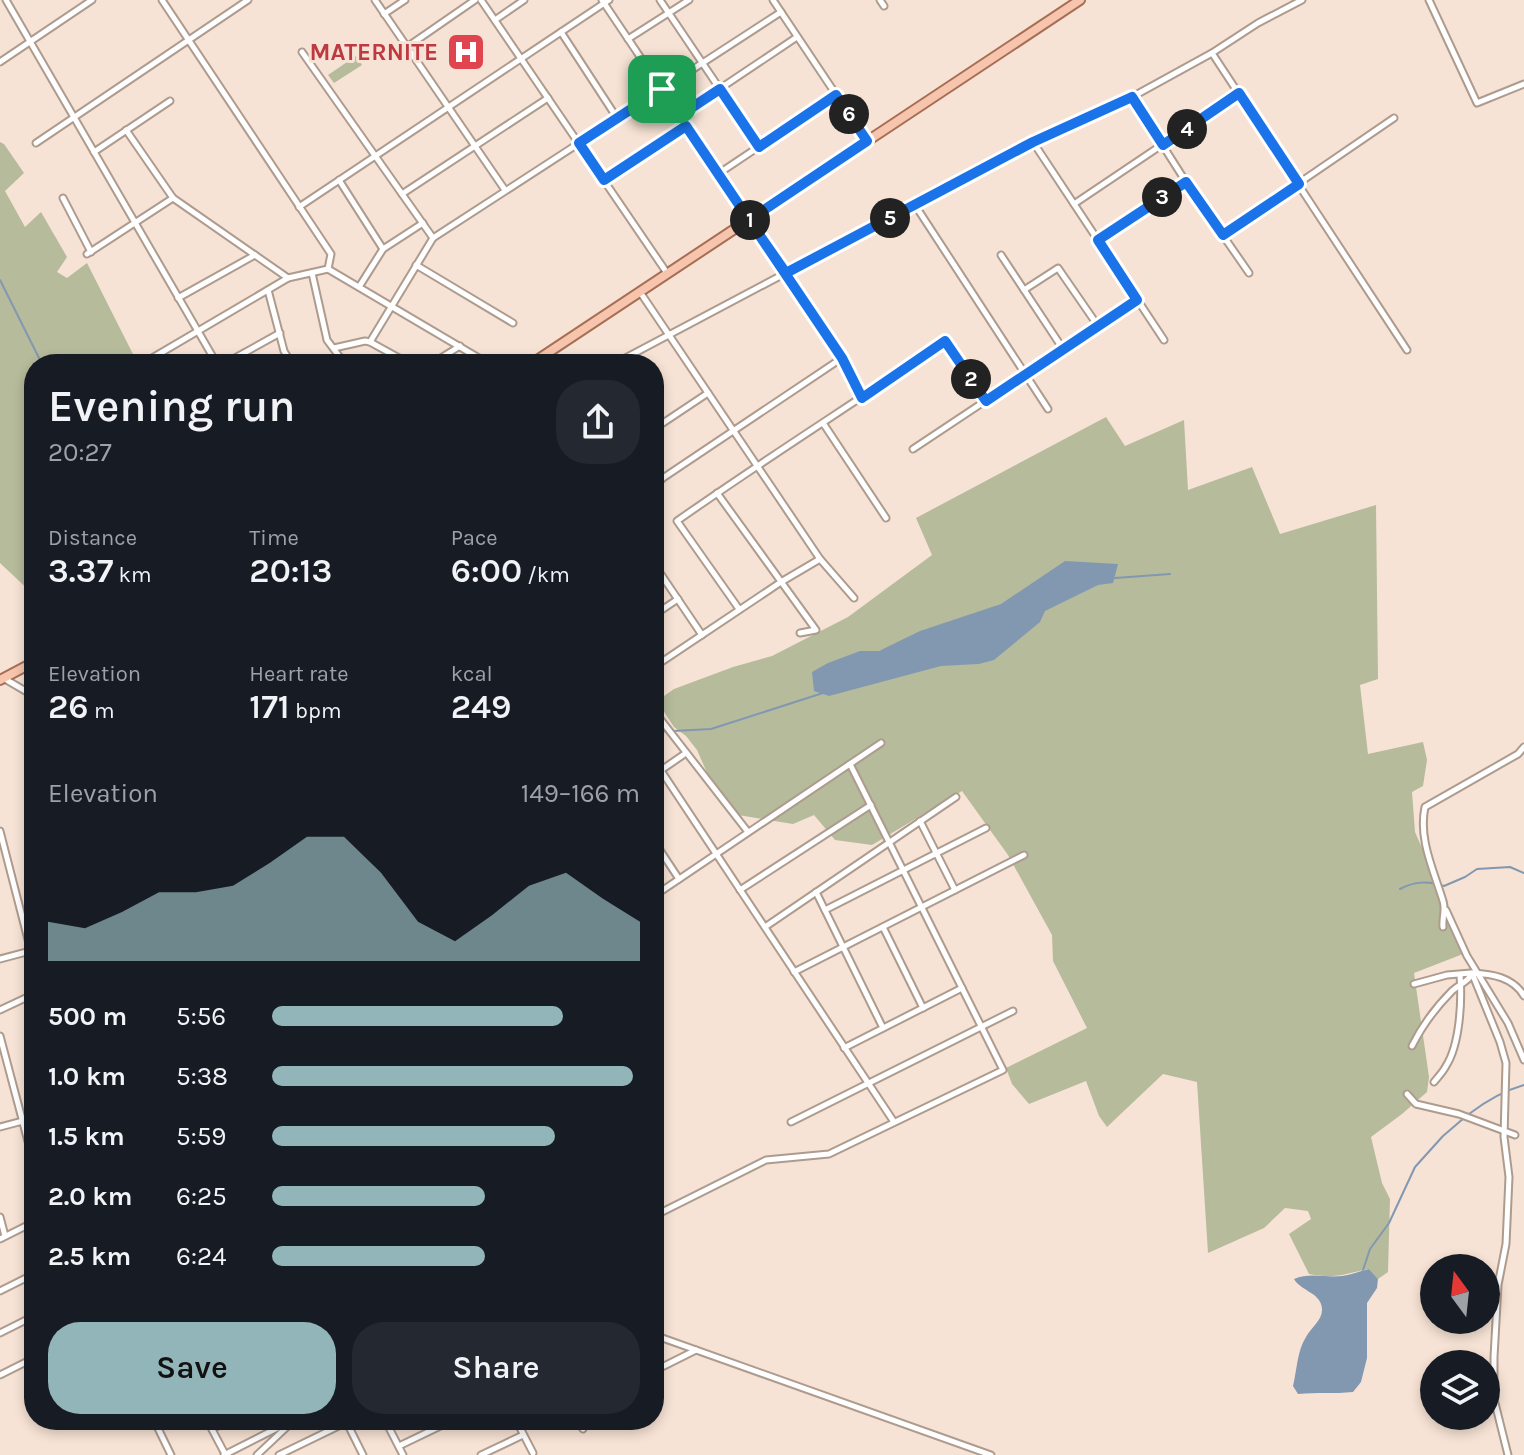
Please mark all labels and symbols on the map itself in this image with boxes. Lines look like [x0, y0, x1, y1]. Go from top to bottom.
hospital icon: MATERNITE [445, 31, 487, 73]
place label: MATERNITE [309, 38, 438, 66]
pin [628, 55, 696, 123]
pin: 6 [829, 94, 869, 134]
pin: 4 [1167, 109, 1207, 149]
pin: 3 [1142, 177, 1182, 217]
pin: 5 [870, 198, 910, 238]
pin: 1 [730, 200, 770, 240]
pin: 2 [951, 359, 991, 399]
north arrow [1420, 1254, 1500, 1334]

